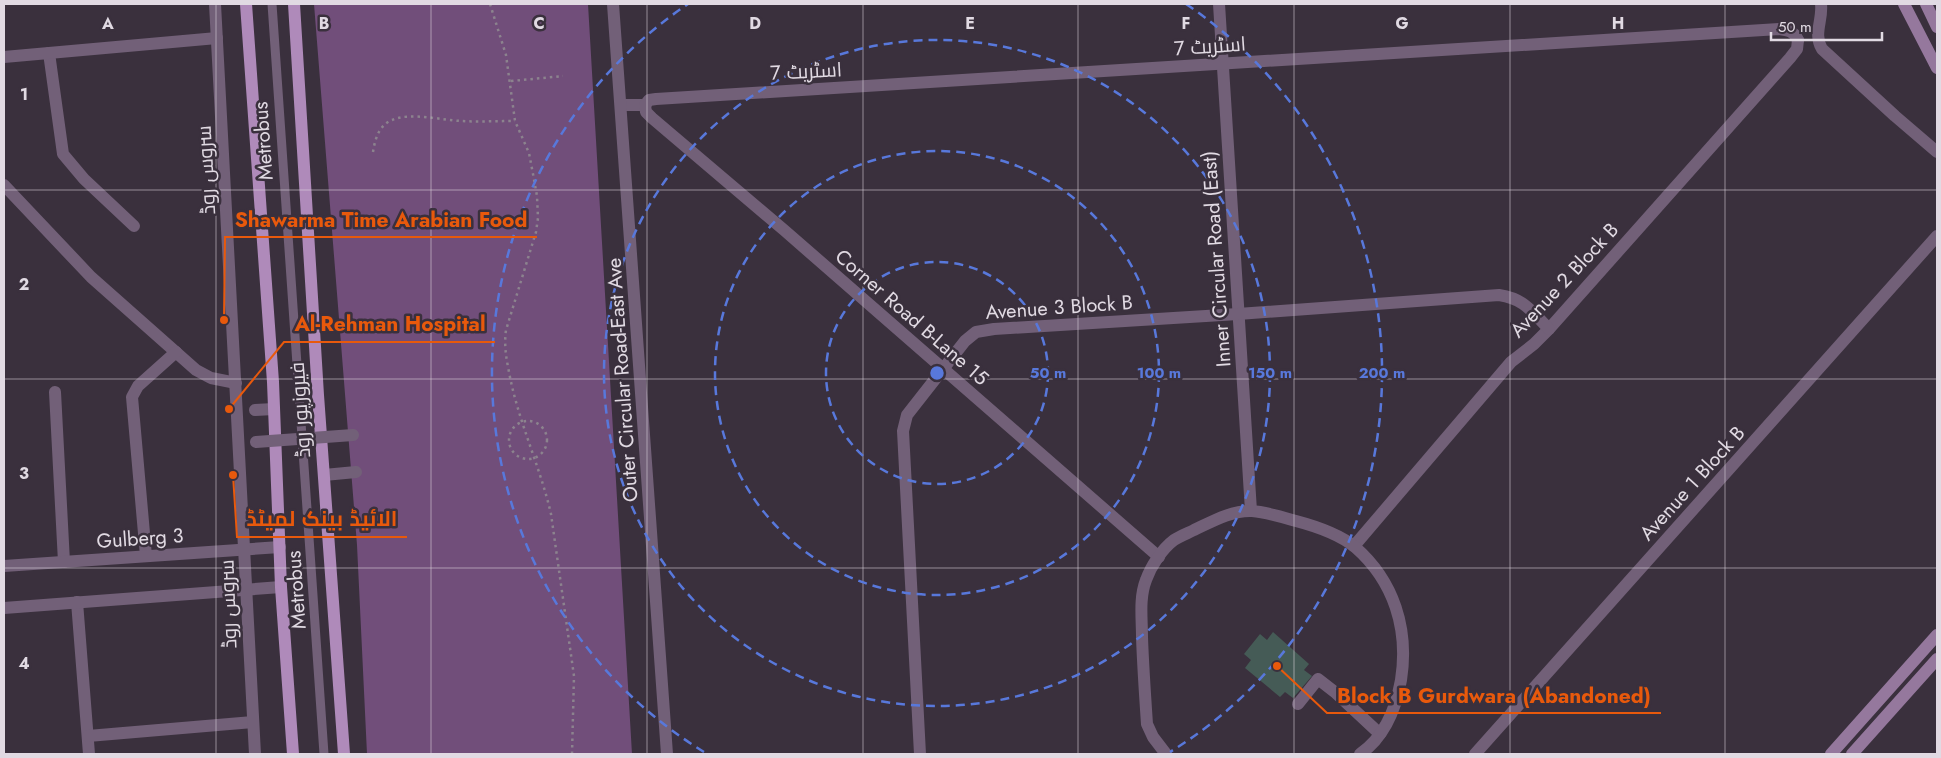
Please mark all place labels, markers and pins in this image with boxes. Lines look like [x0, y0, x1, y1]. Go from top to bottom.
callout: Shawarma Time Arabian Food [225, 201, 537, 237]
callout: Al-Rehman Hospital [284, 306, 495, 342]
centre of rings [928, 364, 946, 382]
callout: الائیڈ بینک لمیٹڈ [237, 501, 407, 537]
callout: Block B Gurdwara (Abandoned) [1327, 677, 1661, 713]

